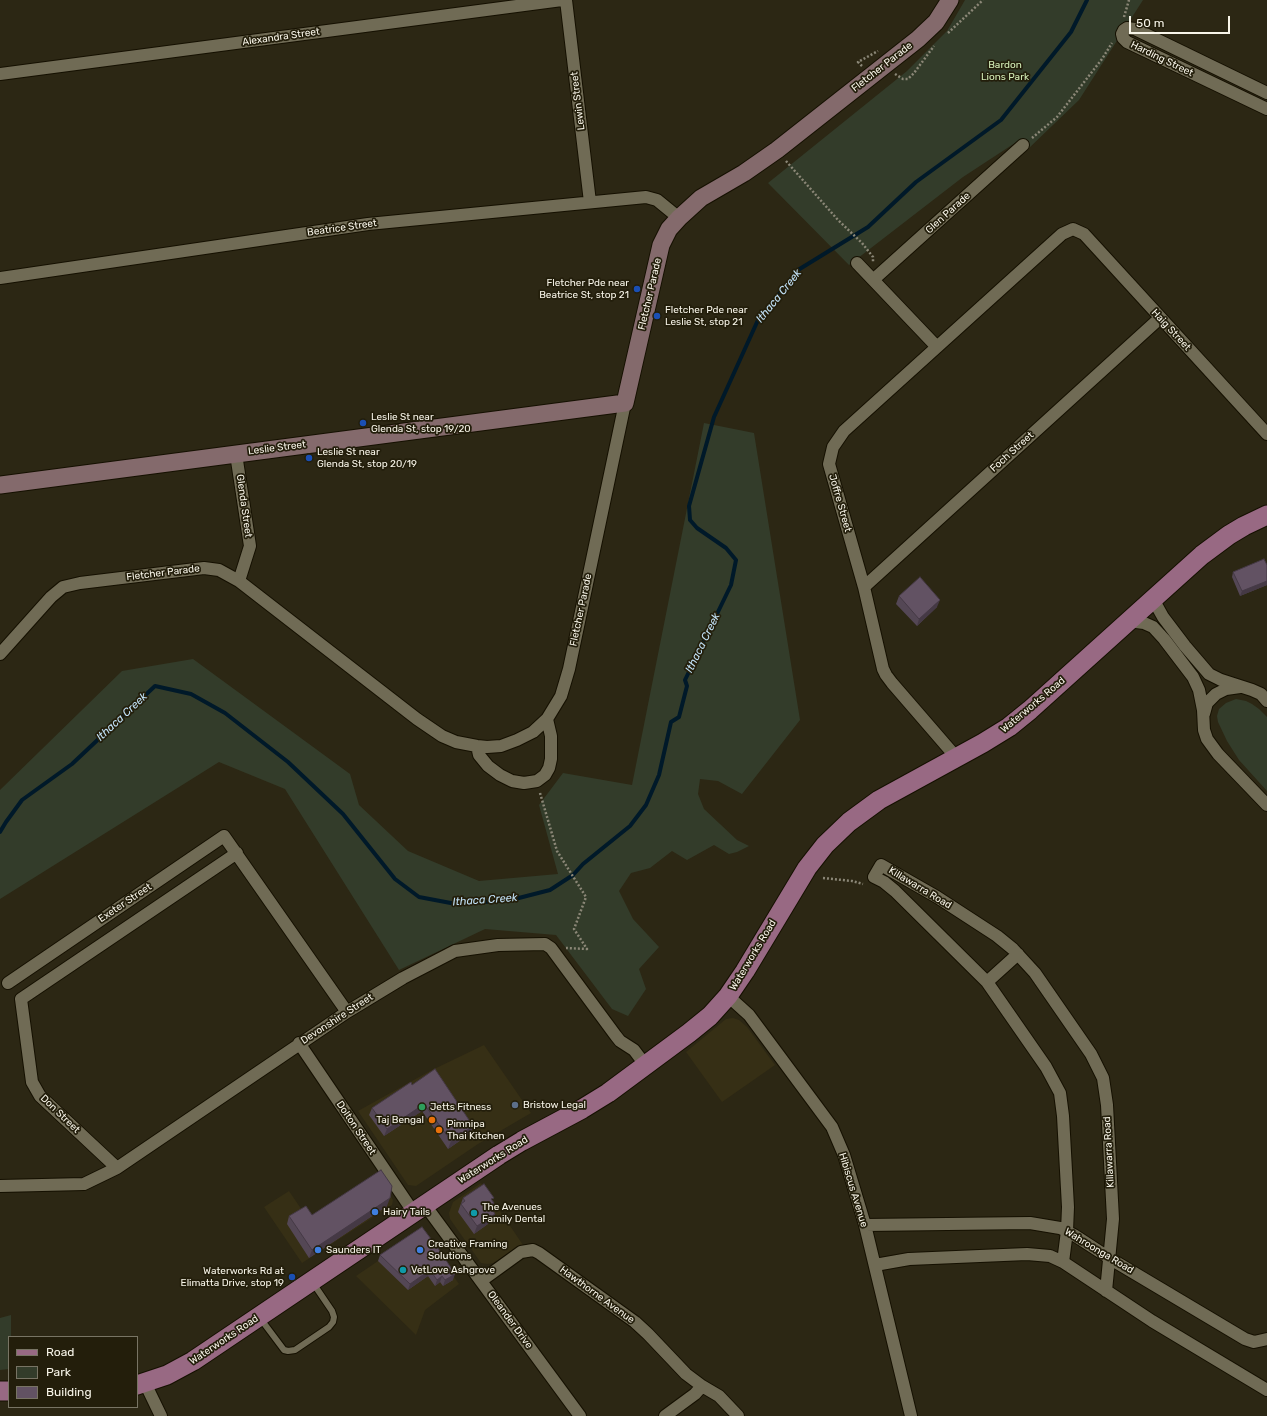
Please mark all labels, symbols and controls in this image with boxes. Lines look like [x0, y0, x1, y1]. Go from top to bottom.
scale bar [1131, 8, 1232, 34]
text: 50 m [1136, 16, 1164, 30]
street label: Alexandra Street [242, 26, 320, 48]
street label: Harding Street [1129, 39, 1195, 79]
street label: Fletcher Parade [849, 40, 915, 94]
park label: Bardon Lions Park [981, 59, 1029, 82]
street label: Lewin Street [568, 71, 588, 131]
street label: Glen Parade [923, 190, 973, 236]
street label: Beatrice Street [306, 217, 378, 239]
street label: Fletcher Parade [636, 257, 664, 331]
water label: Ithaca Creek [753, 267, 805, 325]
place label: Fletcher Pde near Beatrice St, stop 21 [539, 277, 629, 300]
marker: Fletcher Pde near Beatrice St, stop 21 [632, 284, 642, 294]
place label: Fletcher Pde near Leslie St, stop 21 [665, 304, 748, 328]
street label: Haig Street [1149, 307, 1193, 353]
marker: Fletcher Pde near Leslie St, stop 21 [652, 311, 662, 321]
place label: Leslie St near Glenda St, stop 19/20 [371, 411, 471, 434]
marker: Leslie St near Glenda St, stop 19/20 [358, 418, 368, 428]
street label: Foch Street [988, 429, 1036, 475]
street label: Leslie Street [247, 439, 307, 457]
place label: Leslie St near Glenda St, stop 20/19 [317, 446, 417, 470]
marker: Leslie St near Glenda St, stop 20/19 [304, 453, 314, 463]
street label: Joffre Street [826, 473, 854, 533]
street label: Glenda Street [234, 474, 254, 538]
street label: Fletcher Parade [126, 563, 200, 583]
street label: Fletcher Parade [567, 573, 595, 647]
water label: Ithaca Creek [683, 611, 723, 675]
street label: Waterworks Road [998, 675, 1068, 735]
water label: Ithaca Creek [94, 690, 150, 744]
street label: Killawarra Road [886, 864, 954, 912]
street label: Exeter Street [96, 881, 154, 925]
water label: Ithaca Creek [452, 891, 518, 909]
street label: Waterworks Road [727, 917, 779, 993]
street label: Devonshire Street [299, 991, 375, 1047]
street label: Don Street [38, 1092, 82, 1136]
street label: Dolton Street [334, 1099, 378, 1157]
place label: Bristow Legal [523, 1099, 586, 1111]
marker: Bristow Legal [510, 1100, 520, 1110]
place label: Jetts Fitness [430, 1101, 491, 1113]
marker: Jetts Fitness [417, 1102, 427, 1112]
place label: Taj Bengal [376, 1114, 424, 1126]
marker: Taj Bengal [427, 1115, 437, 1125]
street label: Killawarra Road [1101, 1116, 1117, 1188]
place label: Pimnipa Thai Kitchen [447, 1118, 505, 1142]
marker: Pimnipa Thai Kitchen [434, 1125, 444, 1135]
street label: Waterworks Road [456, 1134, 530, 1186]
street label: Hibiscus Avenue [836, 1151, 870, 1229]
place label: The Avenues Family Dental [482, 1201, 545, 1224]
place label: Hairy Tails [383, 1206, 430, 1218]
marker: Hairy Tails [370, 1207, 380, 1217]
marker: The Avenues Family Dental [469, 1208, 479, 1218]
street label: Wahroonga Road [1062, 1226, 1136, 1276]
place label: Creative Framing Solutions [428, 1238, 507, 1262]
place label: Saunders IT [326, 1244, 381, 1256]
marker: Saunders IT [313, 1245, 323, 1255]
marker: Creative Framing Solutions [415, 1245, 425, 1255]
place label: VetLove Ashgrove [411, 1264, 495, 1276]
street label: Hawthorne Avenue [557, 1264, 637, 1326]
place label: Waterworks Rd at Elimatta Drive, stop 19 [181, 1265, 284, 1288]
marker: VetLove Ashgrove [398, 1265, 408, 1275]
marker: Waterworks Rd at Elimatta Drive, stop 19 [287, 1272, 297, 1282]
street label: Oleander Drive [485, 1289, 535, 1351]
street label: Waterworks Road [187, 1313, 261, 1367]
legend [8, 1336, 138, 1408]
text: Road [46, 1345, 74, 1359]
text: Park [46, 1365, 71, 1379]
text: Building [46, 1385, 92, 1399]

